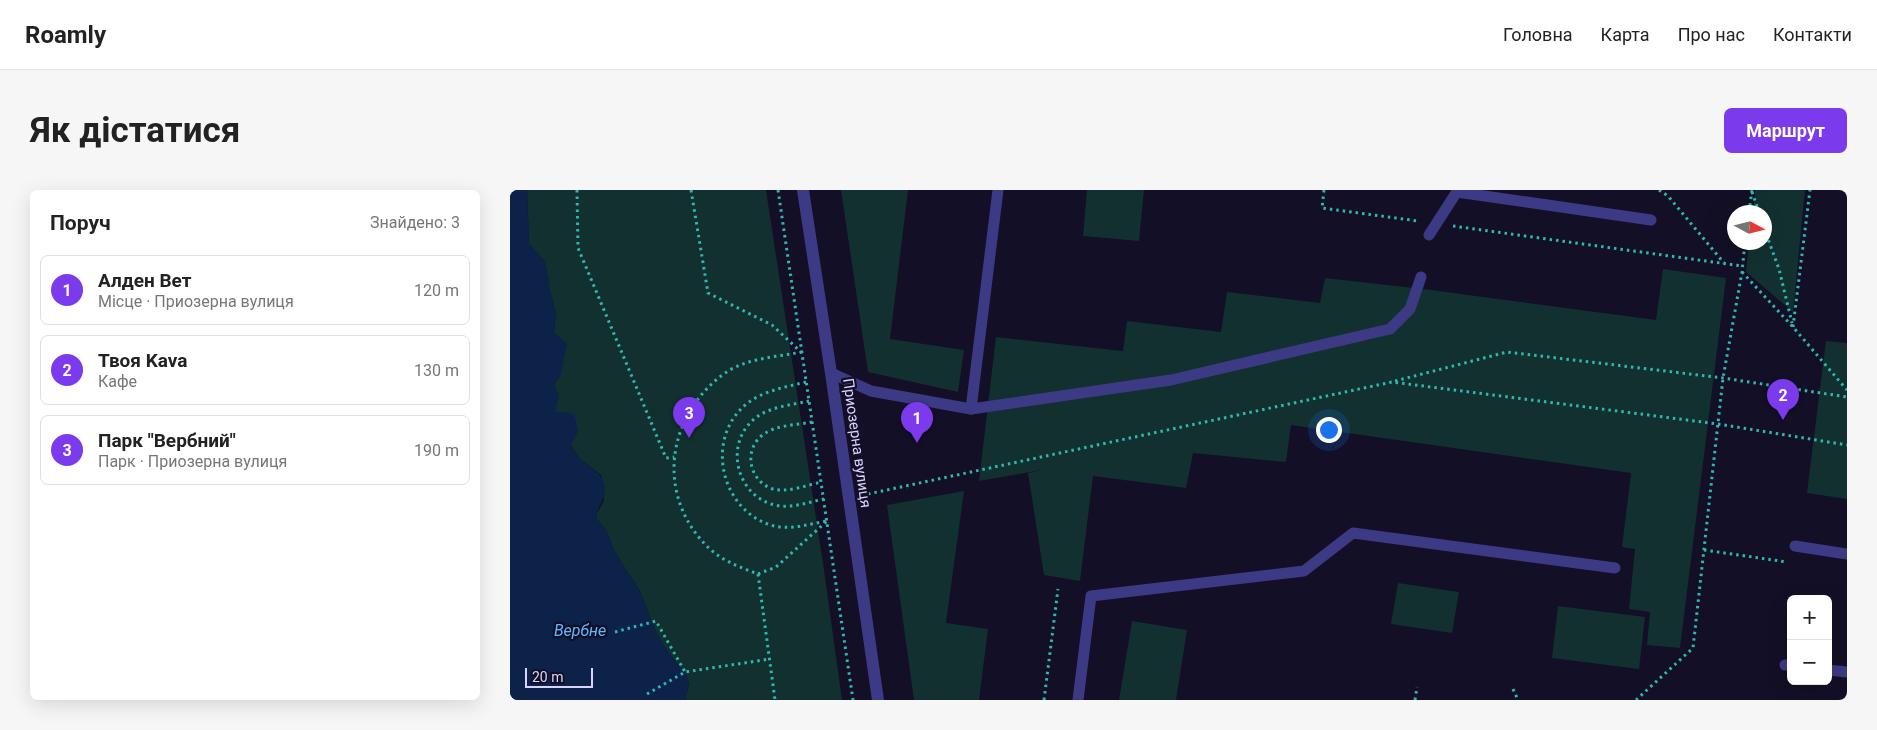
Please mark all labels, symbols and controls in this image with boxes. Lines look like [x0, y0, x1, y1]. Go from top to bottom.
text: Roamly [25, 21, 106, 49]
text: Головна [1503, 24, 1573, 45]
text: Карта [1601, 24, 1650, 45]
text: Про нас [1678, 24, 1745, 45]
text: Контакти [1773, 24, 1852, 45]
button: Маршрут [1724, 108, 1847, 153]
text: Як дістатися [30, 110, 240, 151]
north arrow [1727, 205, 1772, 250]
text: Поруч [50, 211, 111, 235]
text: Знайдено: 3 [370, 213, 460, 232]
text: Алден Вет [98, 269, 191, 292]
text: 1 [62, 281, 72, 300]
text: 120 m [414, 281, 459, 300]
text: Місце · Приозерна вулиця [98, 292, 294, 311]
text: Твоя Kava [98, 349, 187, 372]
text: 2 [62, 361, 72, 380]
text: 130 m [414, 361, 459, 380]
text: Кафе [98, 372, 137, 391]
street label: Приозерна вулиця [839, 377, 875, 509]
pin: 2 [1767, 379, 1799, 420]
pin: 3 [673, 397, 705, 438]
pin: 1 [901, 402, 933, 443]
your location [1316, 417, 1342, 443]
text: Парк "Вербний" [98, 429, 236, 452]
text: 3 [62, 441, 72, 460]
text: 190 m [414, 441, 459, 460]
text: Парк · Приозерна вулиця [98, 452, 287, 471]
map controls [1787, 595, 1832, 685]
button: + [1787, 595, 1832, 640]
water label: Вербне [554, 621, 606, 640]
button: − [1787, 640, 1832, 685]
scale bar [525, 665, 592, 688]
text: 20 m [532, 669, 564, 685]

